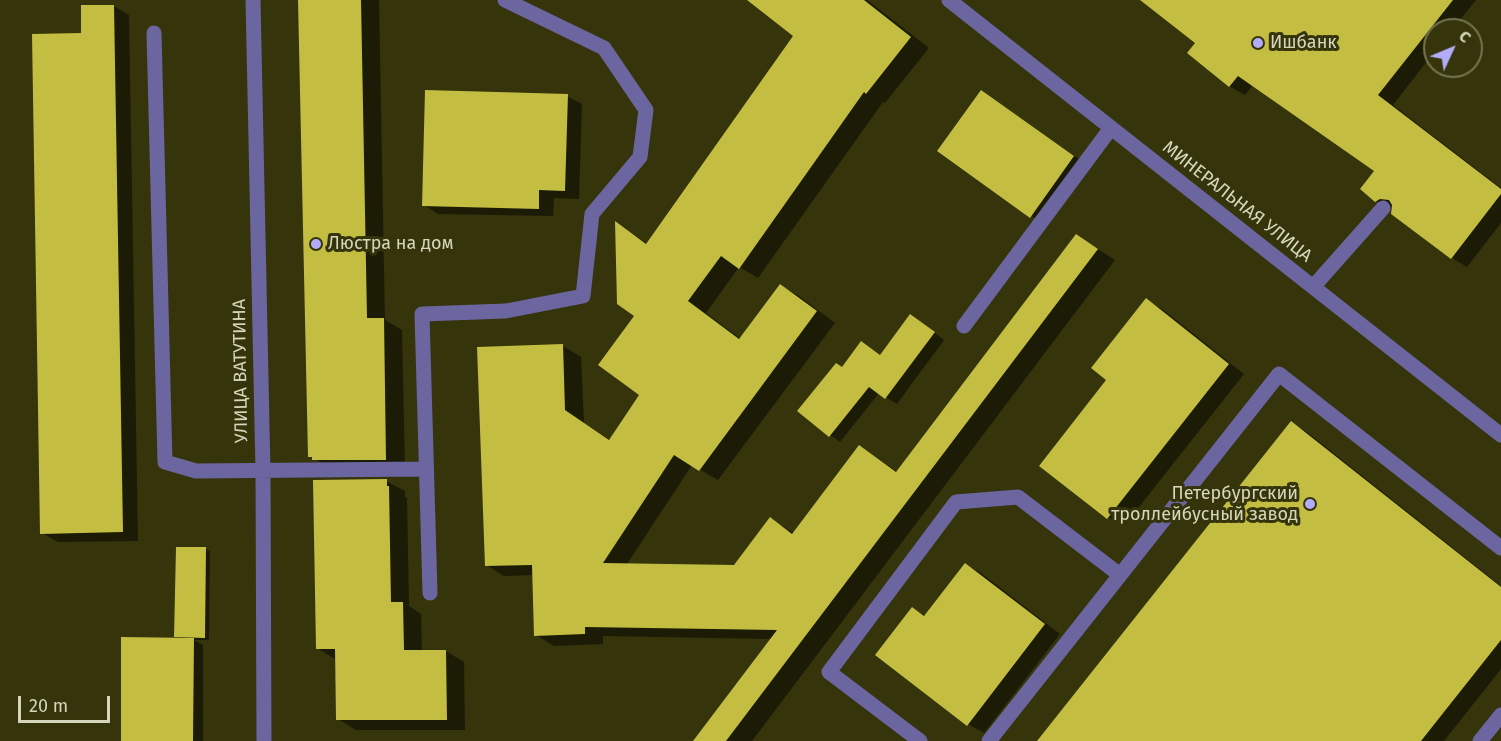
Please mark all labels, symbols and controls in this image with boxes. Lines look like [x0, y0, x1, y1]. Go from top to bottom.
north arrow [1423, 18, 1483, 78]
text: С [1455, 27, 1475, 46]
place label: Ишбанк [1270, 32, 1337, 54]
marker: Ишбанк [1251, 36, 1265, 50]
street label: МИНЕРАЛЬНАЯ УЛИЦА [1158, 137, 1316, 267]
place label: Люстра на дом [328, 233, 454, 255]
marker: Люстра на дом [309, 237, 323, 251]
street label: УЛИЦА ВАТУТИНА [229, 299, 253, 443]
place label: Петербургский троллейбусный завод [1111, 483, 1298, 526]
marker: Петербургский троллейбусный завод [1303, 497, 1317, 511]
scale bar [21, 684, 112, 722]
text: 20 m [29, 695, 68, 717]

